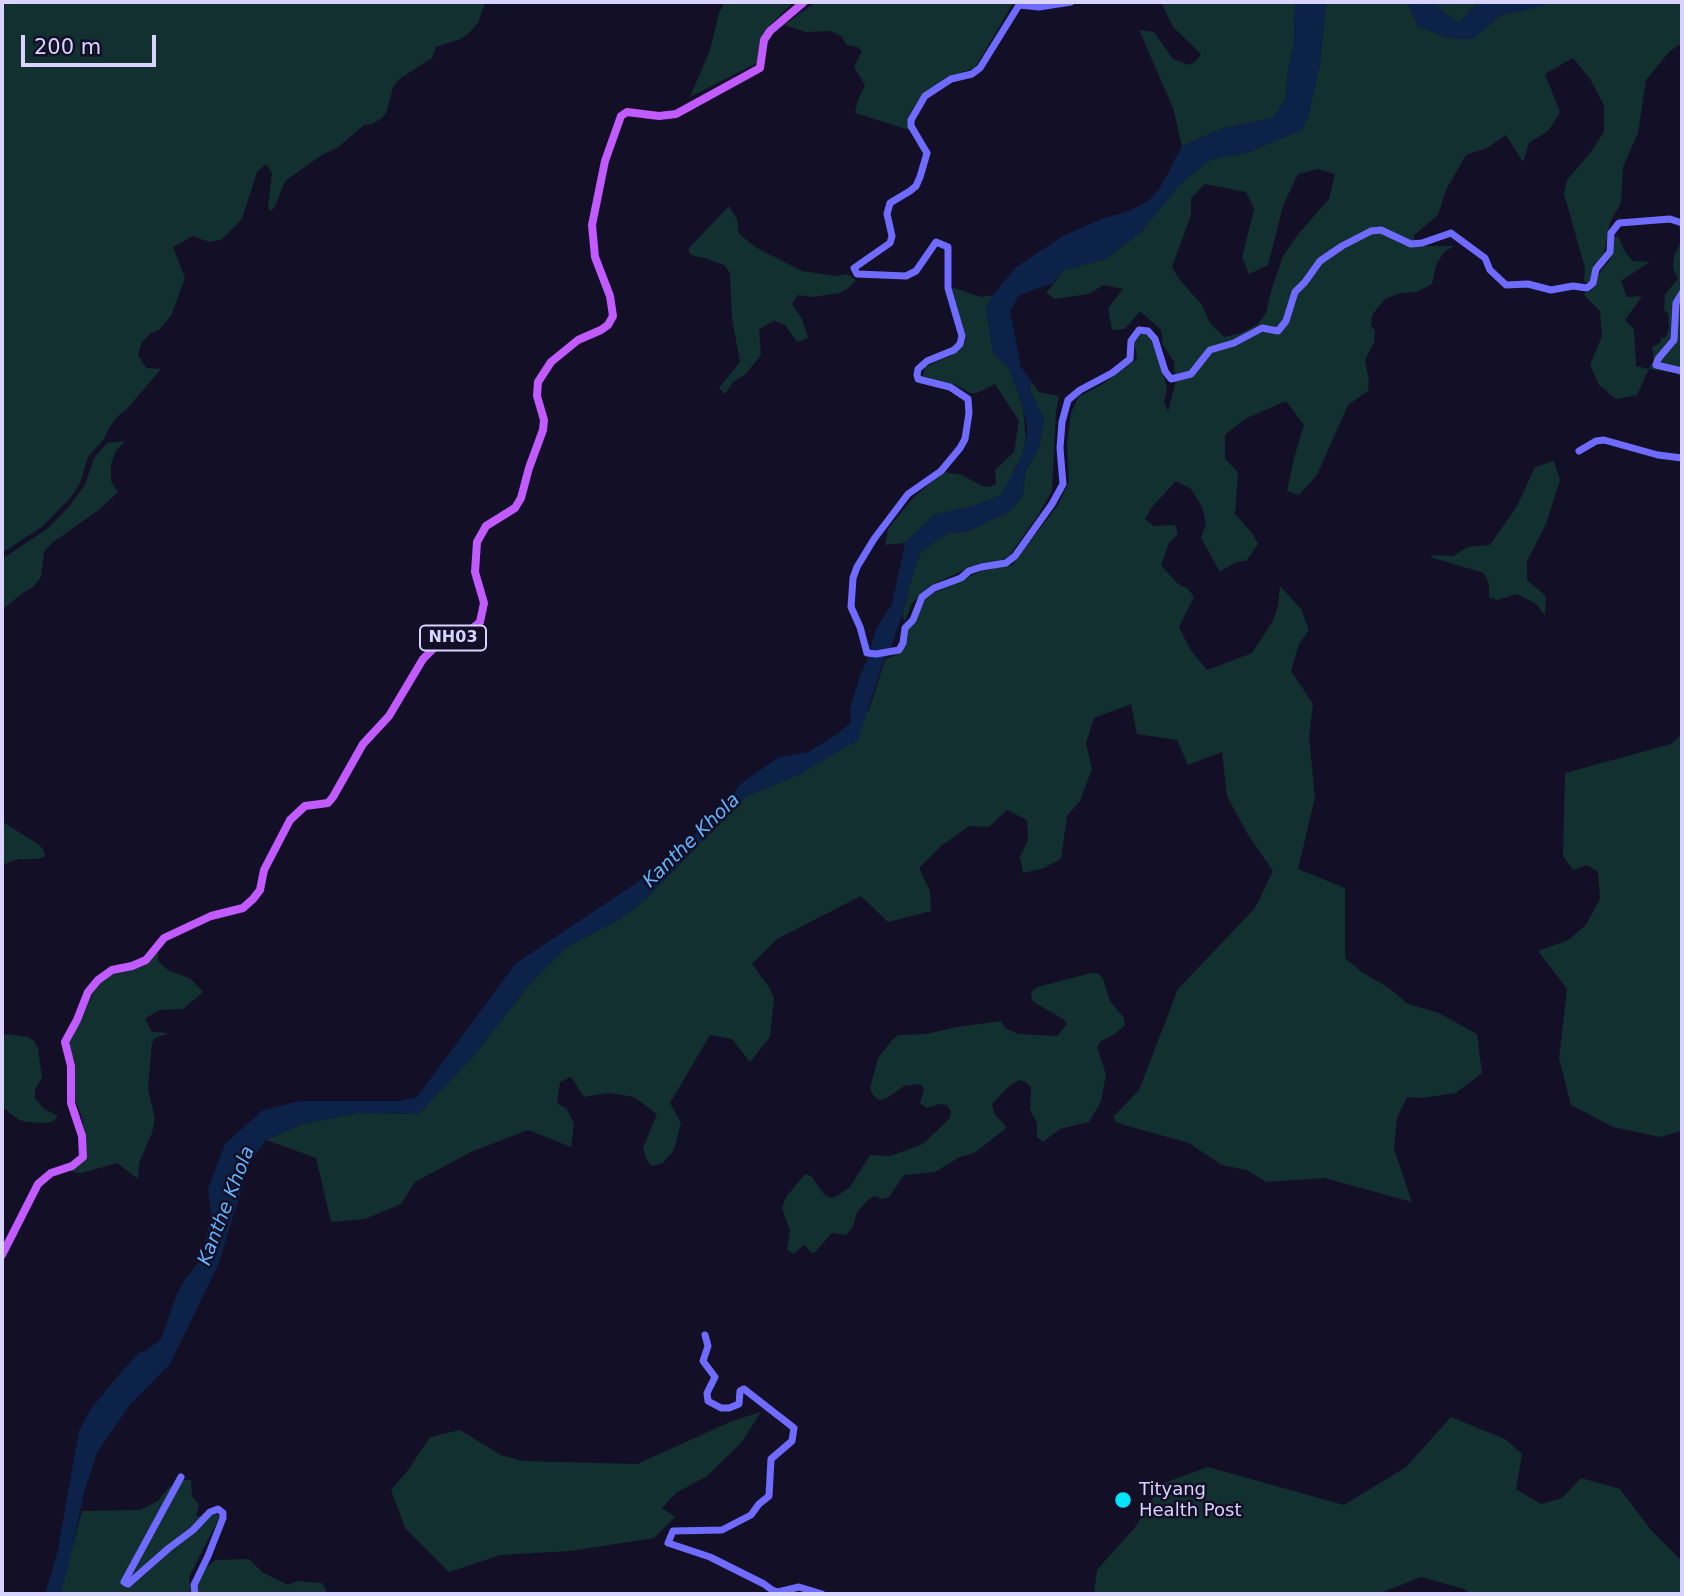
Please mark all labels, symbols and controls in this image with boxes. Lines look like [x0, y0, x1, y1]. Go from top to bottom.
scale bar [24, 21, 159, 65]
text: 200 m [34, 35, 101, 59]
road number: NH03 [420, 625, 486, 650]
water label: Kanthe Khola [639, 789, 745, 893]
water label: Kanthe Khola [194, 1143, 260, 1269]
place label: Tityang Health Post [1139, 1479, 1241, 1522]
marker: Tityang Health Post [1113, 1490, 1133, 1510]

